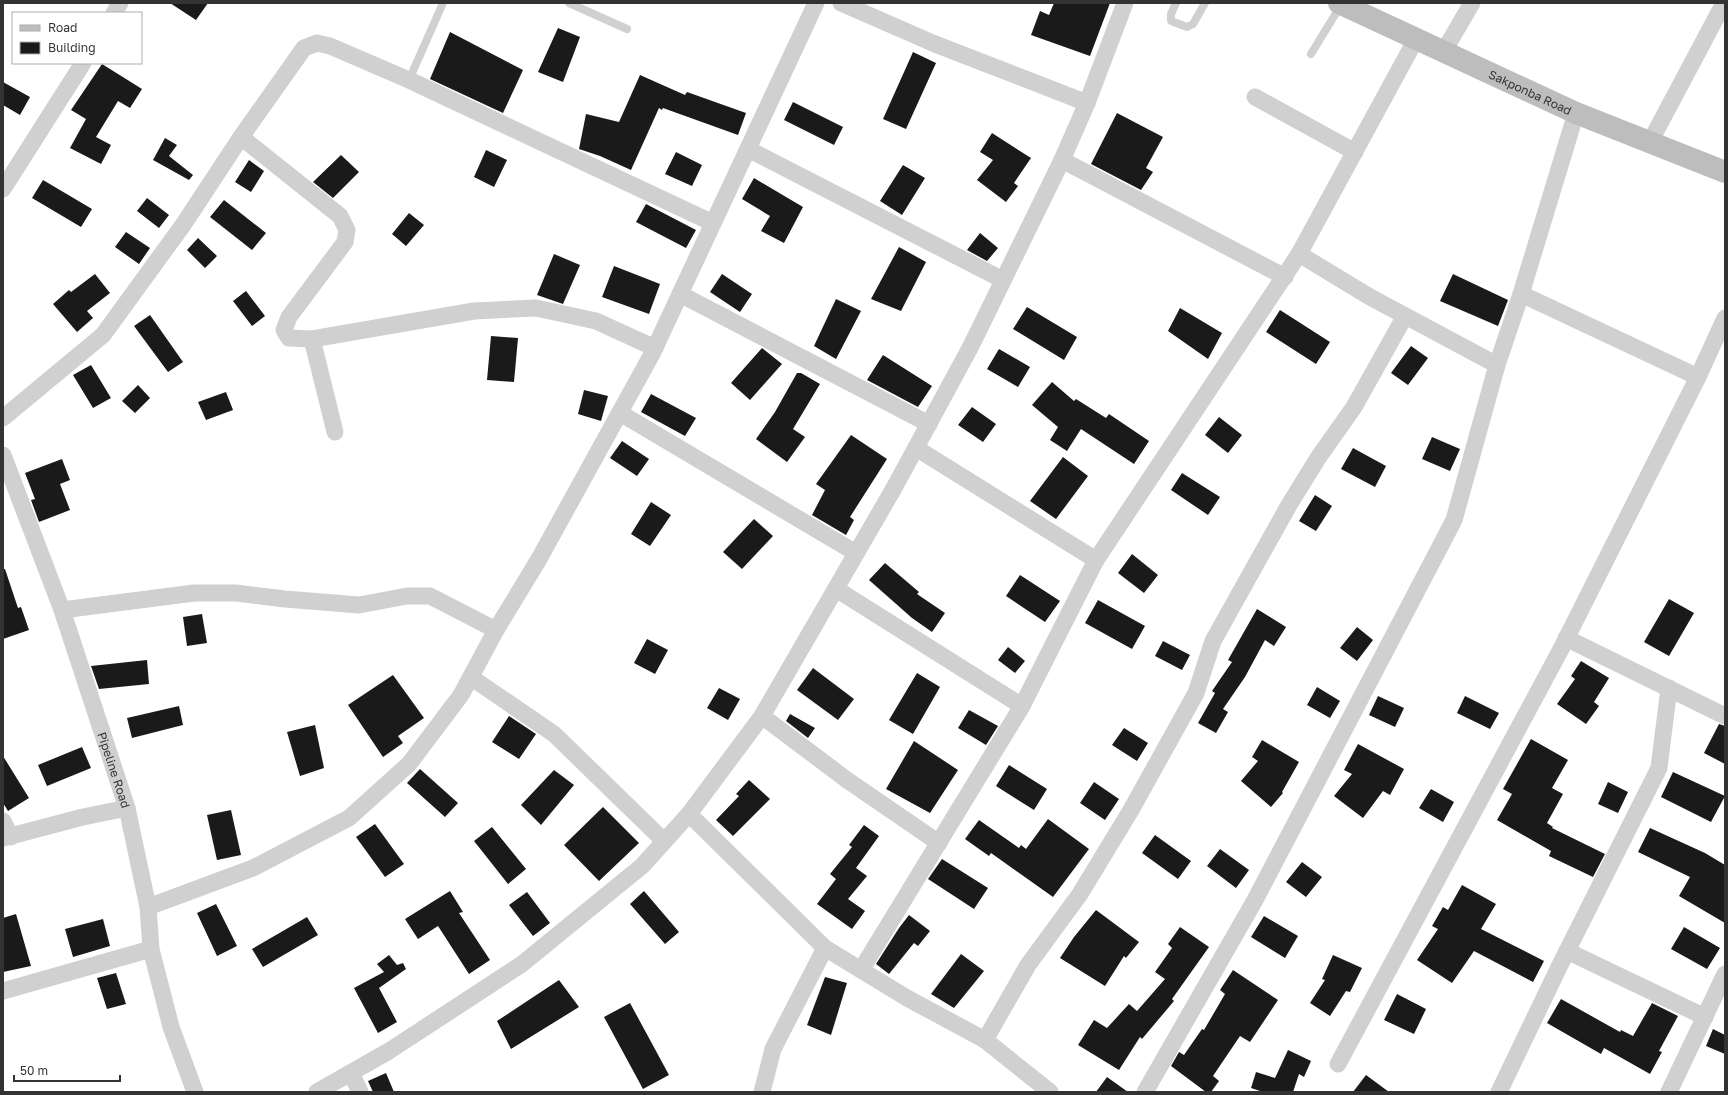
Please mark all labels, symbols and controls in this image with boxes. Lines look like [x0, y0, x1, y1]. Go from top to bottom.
legend [12, 12, 142, 64]
text: Road [48, 20, 77, 35]
text: Building [48, 40, 96, 55]
street label: Sakponba Road [1486, 66, 1574, 118]
street label: Pipeline Road [95, 730, 134, 810]
scale bar [14, 1057, 120, 1083]
text: 50 m [20, 1063, 48, 1078]

